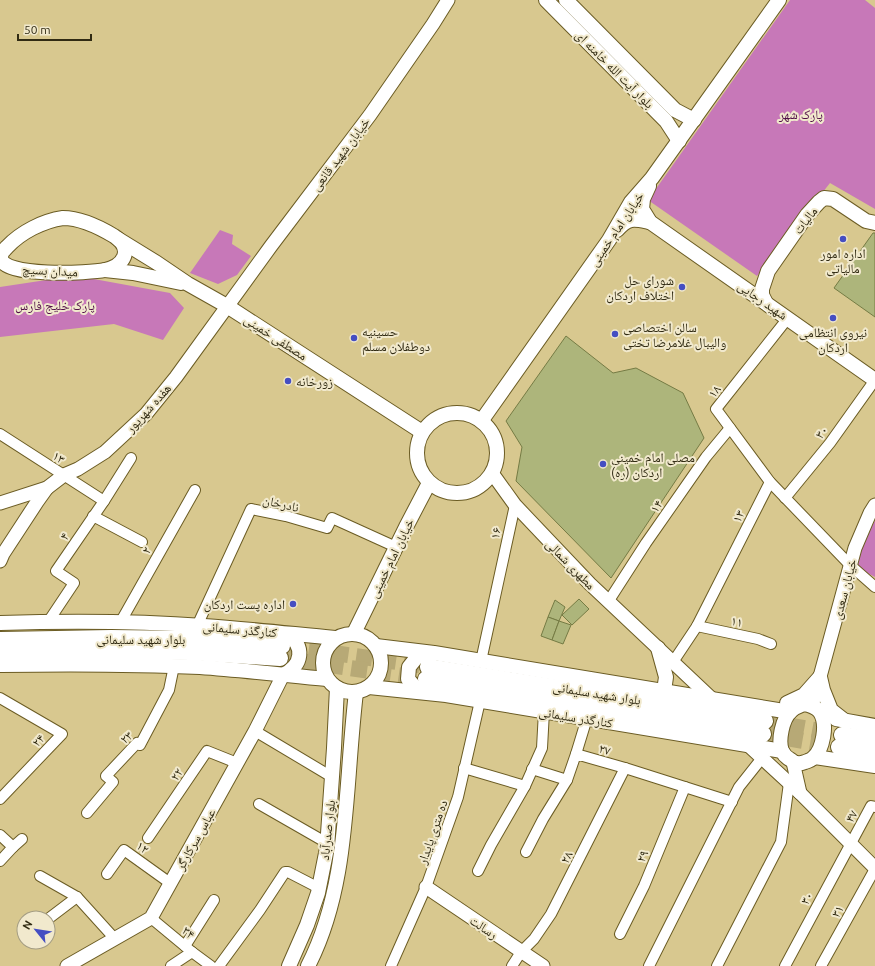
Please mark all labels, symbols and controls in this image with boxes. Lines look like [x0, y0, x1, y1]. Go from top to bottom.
scale bar [18, 16, 91, 42]
text: 50 m [24, 23, 51, 36]
street label: بلوار آیت الله خامنه ای [572, 27, 657, 112]
park label: پارک شهر [778, 107, 823, 123]
street label: خیابان شهید قانعی [308, 115, 374, 194]
street label: خیابان امام خمینی [586, 189, 648, 270]
street label: مالیات [790, 204, 821, 237]
marker: اداره امور مالیاتی [838, 234, 848, 244]
place label: اداره امور مالیاتی [820, 246, 866, 277]
street label: میدان بسیچ [22, 262, 78, 281]
place label: شورای حل اختلاف اردکان [606, 273, 674, 304]
street label: شهید رجایی [734, 278, 790, 324]
marker: شورای حل اختلاف اردکان [677, 282, 687, 292]
park label: پارک خلیج فارس [15, 298, 95, 315]
street label: مصطفی خمینی [241, 311, 310, 364]
marker: نیروی انتظامی اردکان [828, 313, 838, 323]
place label: سالن اختصاصی والیبال غلامرضا تختی [623, 320, 726, 351]
place label: حسینیه دوطفلان مسلم [362, 324, 430, 355]
place label: نیروی انتظامی اردکان [799, 325, 867, 356]
marker: سالن اختصاصی والیبال غلامرضا تختی [610, 329, 620, 339]
marker: حسینیه دوطفلان مسلم [349, 333, 359, 343]
place label: زورخانه [296, 374, 333, 390]
marker: زورخانه [283, 376, 293, 386]
street label: هفده شهریور [122, 381, 175, 437]
street label: ۱۸ [705, 382, 723, 400]
street label: ۳۰ [812, 423, 830, 441]
street label: ۱۳ [50, 448, 68, 466]
place label: مصلی امام خمینی (ره) اردکان [611, 450, 695, 481]
marker: مصلی امام خمینی (ره) اردکان [598, 459, 608, 469]
street label: نادرخان [261, 492, 300, 516]
street label: ۱۴ [647, 497, 665, 515]
street label: ۱۳ [729, 507, 747, 524]
street label: خیابان امام خمینی [366, 516, 418, 601]
street label: ۱۶ [487, 526, 503, 540]
street label: ۴ [57, 530, 72, 542]
street label: مطهری شمالی [542, 536, 598, 593]
street label: ۲ [138, 544, 154, 556]
street label: خیابان سعدی [829, 557, 861, 621]
place label: اداره پست اردکان [204, 597, 285, 613]
marker: اداره پست اردکان [288, 599, 298, 609]
street label: ۱۱ [730, 613, 744, 629]
street label: کنارگذر سلیمانی [202, 619, 278, 641]
street label: بلوار شهید سلیمانی [97, 632, 185, 648]
street label: بلوار شهید سلیمانی [552, 679, 642, 709]
street label: کنارگذر سلیمانی [538, 704, 615, 732]
street label: ۲۳ [117, 728, 135, 746]
street label: ۲۴ [29, 731, 47, 749]
street label: ۲۷ [597, 741, 613, 757]
street label: ۲۲ [167, 765, 185, 783]
street label: ده متری پایدار [414, 798, 452, 868]
street label: بلوار صدرآباد [317, 799, 339, 861]
street label: عباس سرکارگر [172, 806, 220, 874]
street label: ۴۷ [842, 807, 860, 825]
street label: ۱۲ [134, 838, 152, 856]
street label: ۲۸ [557, 848, 575, 865]
street label: ۲۹ [633, 848, 651, 864]
street label: ۳۰ [797, 890, 815, 906]
street label: ۳۱ [828, 902, 846, 920]
north arrow [16, 910, 56, 950]
street label: رسالت [466, 913, 500, 943]
text: N [20, 918, 35, 932]
street label: ۳۴ [180, 923, 198, 941]

